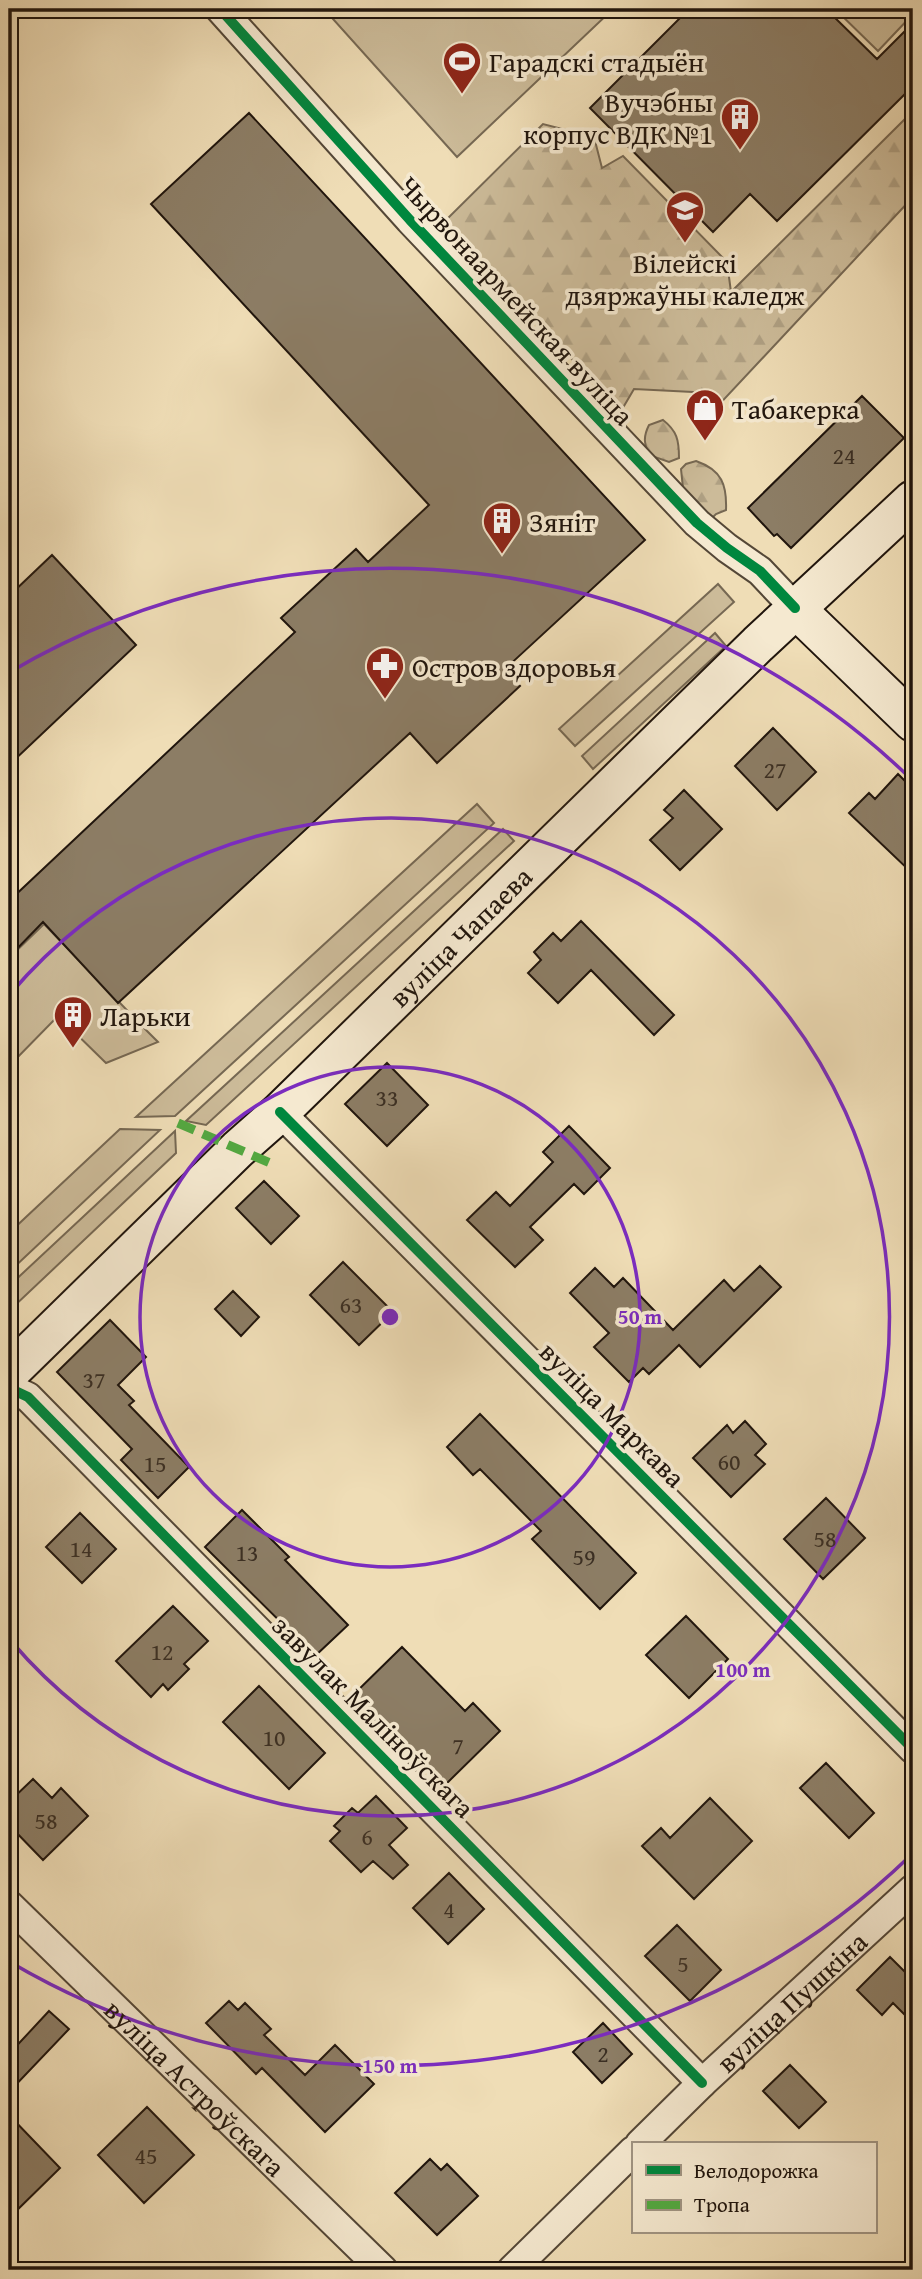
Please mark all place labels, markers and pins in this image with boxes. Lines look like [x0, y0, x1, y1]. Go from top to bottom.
sports icon: Гарадскі стадыён [441, 40, 483, 95]
place label: Гарадскі стадыён [489, 41, 704, 82]
place label: Вучэбны корпус ВДК №1 [523, 81, 713, 154]
building icon: Вучэбны корпус ВДК №1 [719, 96, 761, 151]
school or university icon: Вілейскі дзяржаўны каледж [664, 189, 706, 244]
place label: Вілейскі дзяржаўны каледж [565, 242, 805, 315]
shop icon: Табакерка [684, 387, 726, 442]
place label: Табакерка [732, 388, 860, 429]
building icon: Зяніт [481, 500, 523, 555]
place label: Зяніт [529, 501, 596, 542]
pharmacy icon: Остров здоровья [364, 645, 406, 700]
place label: Остров здоровья [412, 646, 616, 687]
building icon: Ларьки [52, 994, 94, 1049]
place label: Ларьки [100, 995, 191, 1036]
centre of rings [378, 1305, 402, 1329]

